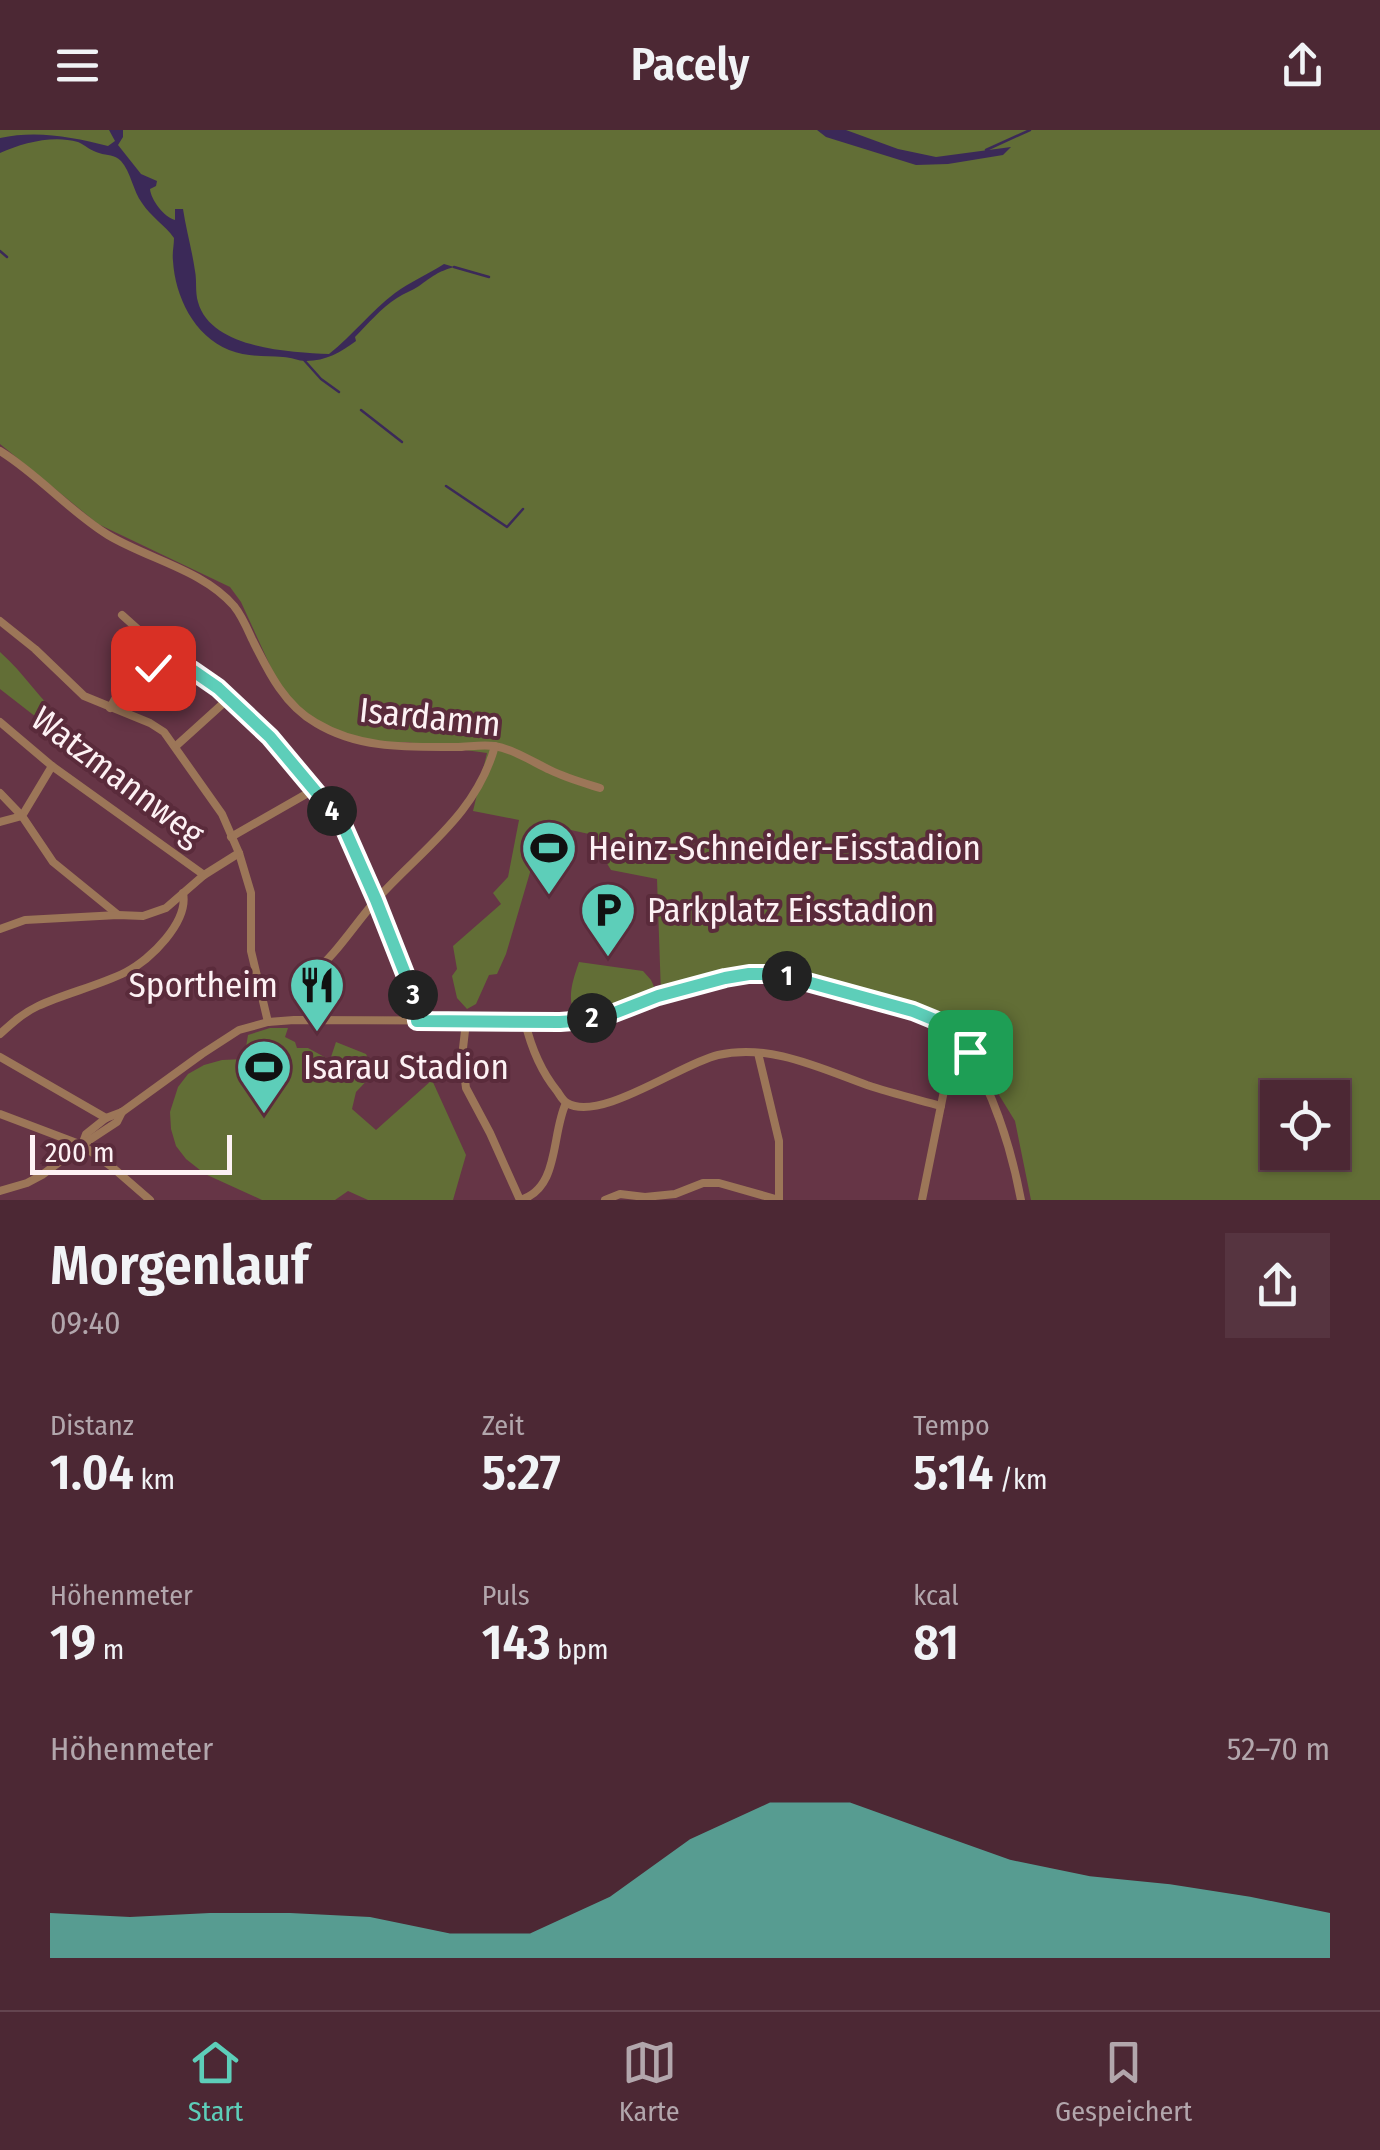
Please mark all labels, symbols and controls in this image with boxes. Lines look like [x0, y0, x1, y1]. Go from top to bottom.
icon: menu [50, 38, 105, 93]
text: Pacely [631, 38, 749, 92]
icon: share [1275, 38, 1330, 93]
pin [111, 626, 196, 711]
icon: check [126, 641, 181, 696]
street label: Isardamm [357, 689, 503, 745]
street label: Watzmannweg [23, 697, 213, 855]
pin: 4 [307, 786, 357, 836]
text: 4 [325, 794, 339, 827]
sports icon: Heinz-Schneider-Eisstadion [519, 818, 579, 897]
place label: Heinz-Schneider-Eisstadion [588, 827, 981, 869]
parking icon: Parkplatz Eisstadion [578, 880, 638, 959]
place label: Parkplatz Eisstadion [647, 889, 935, 931]
pin: 1 [762, 951, 812, 1001]
restaurant icon: Sportheim [287, 955, 347, 1034]
text: 1 [781, 959, 793, 992]
place label: Sportheim [128, 964, 278, 1006]
pin: 3 [388, 970, 438, 1020]
text: 3 [406, 978, 420, 1011]
pin: 2 [567, 993, 617, 1043]
text: 2 [586, 1001, 598, 1034]
pin [928, 1010, 1013, 1095]
icon: arrive [943, 1025, 998, 1080]
sports icon: Isarau Stadion [234, 1037, 294, 1116]
place label: Isarau Stadion [303, 1046, 509, 1088]
map controls [1260, 1080, 1350, 1170]
button: locate [1260, 1080, 1350, 1170]
scale bar [30, 1130, 232, 1174]
text: 200 m [45, 1136, 115, 1169]
text: Morgenlauf [50, 1233, 309, 1299]
button: share [1225, 1233, 1330, 1338]
text: 09:40 [50, 1304, 121, 1342]
text: Distanz [50, 1409, 134, 1442]
text: Zeit [482, 1409, 524, 1442]
text: Tempo [913, 1409, 990, 1442]
text: 1.04 [50, 1442, 134, 1502]
text: 5:27 [482, 1442, 561, 1502]
text: 5:14 [913, 1442, 993, 1502]
text: km [134, 1463, 175, 1496]
text: /km [993, 1463, 1048, 1496]
text: Höhenmeter [50, 1579, 193, 1612]
text: Puls [482, 1579, 530, 1612]
text: kcal [913, 1579, 959, 1612]
text: 19 [50, 1612, 96, 1672]
text: 143 [482, 1612, 551, 1672]
text: 81 [913, 1612, 959, 1672]
text: m [96, 1633, 124, 1666]
text: bpm [551, 1633, 609, 1666]
text: Höhenmeter [50, 1730, 213, 1768]
text: 52–70 m [1227, 1730, 1330, 1768]
tab: Start [188, 2035, 243, 2128]
tab: Karte [619, 2035, 680, 2128]
tab: Gespeichert [1055, 2035, 1192, 2128]

